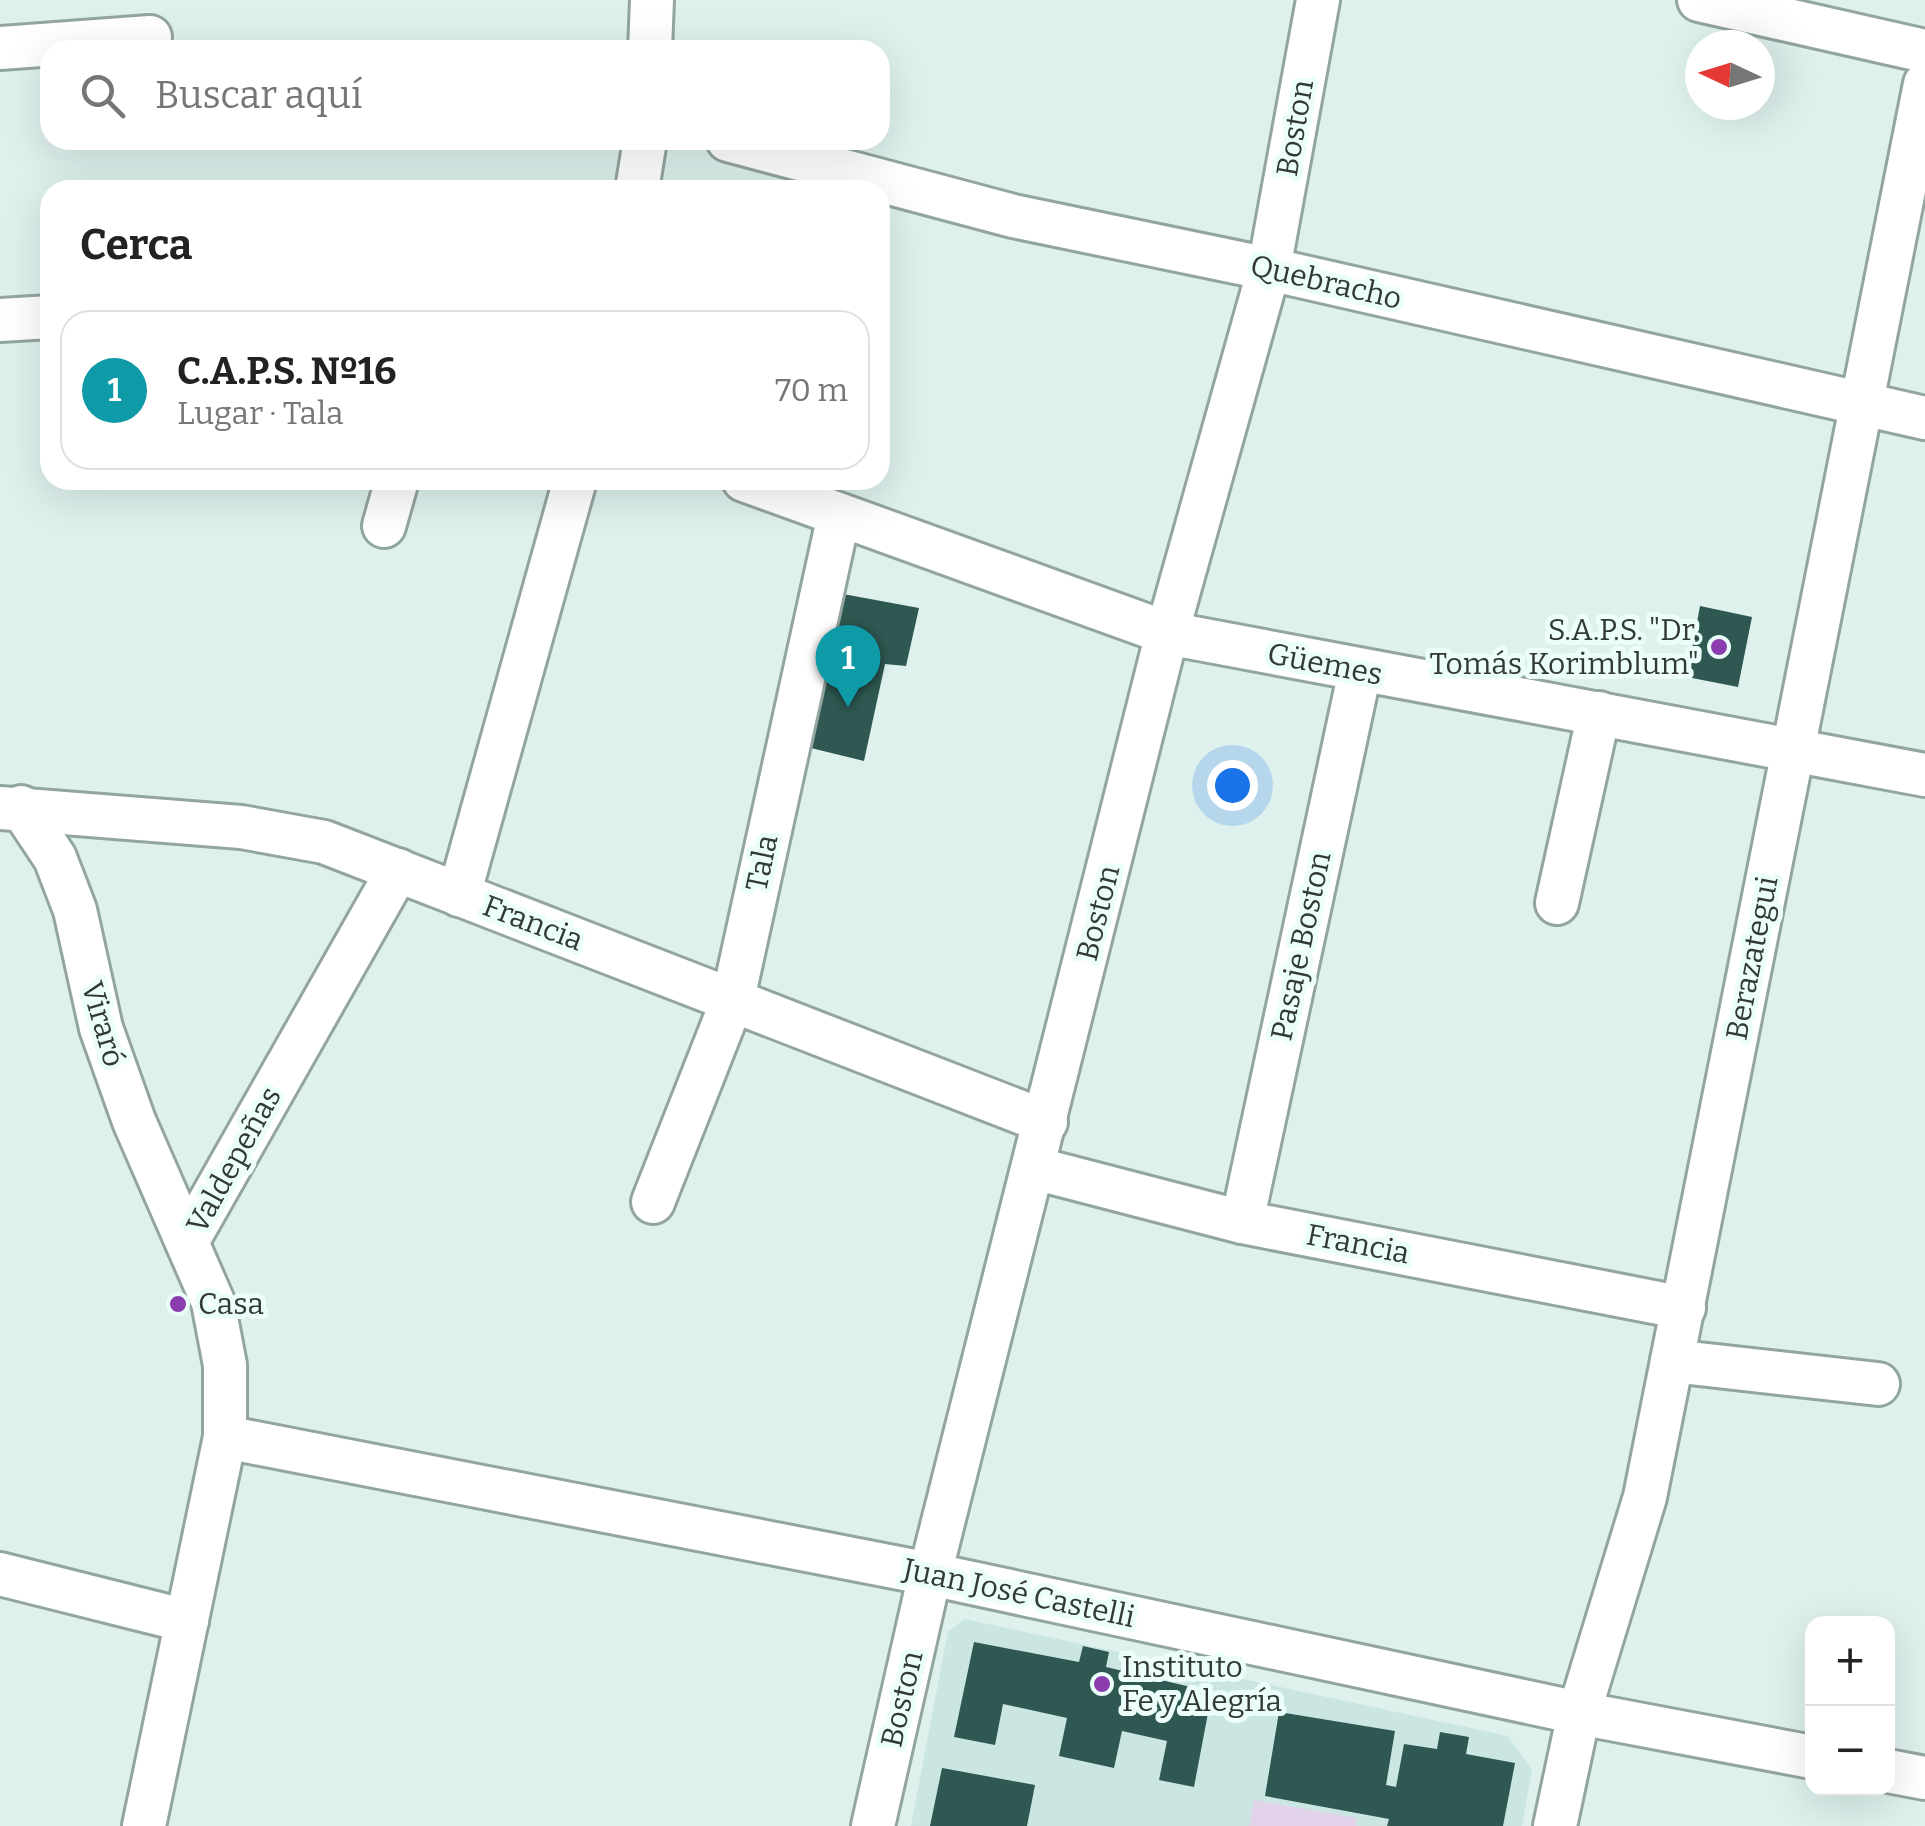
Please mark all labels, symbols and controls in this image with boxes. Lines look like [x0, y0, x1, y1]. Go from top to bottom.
north arrow [1685, 30, 1775, 120]
search box [40, 40, 890, 150]
icon: search [75, 68, 130, 123]
text: Buscar aquí [155, 72, 362, 118]
street label: Boston [1269, 77, 1321, 179]
text: Cerca [80, 220, 192, 270]
street label: Quebracho [1247, 247, 1405, 317]
text: C.A.P.S. Nº16 [177, 348, 397, 394]
text: 1 [108, 371, 121, 409]
text: 70 m [775, 371, 848, 409]
text: Lugar · Tala [177, 394, 343, 432]
place label: S.A.P.S. "Dr. Tomás Korimblum" [1429, 612, 1699, 682]
pin: 1 [816, 624, 880, 707]
street label: Güemes [1265, 635, 1385, 693]
marker: S.A.P.S. "Dr. Tomás Korimblum" [1708, 636, 1730, 658]
your location [1207, 760, 1258, 811]
street label: Tala [738, 831, 786, 895]
street label: Pasaje Boston [1263, 848, 1339, 1044]
street label: Boston [1069, 861, 1127, 965]
street label: Berazategui [1718, 873, 1786, 1043]
street label: Francia [478, 888, 588, 958]
street label: Viraró [74, 977, 132, 1071]
street label: Valdepeñas [179, 1081, 289, 1239]
street label: Francia [1304, 1216, 1412, 1272]
place label: Casa [198, 1286, 264, 1322]
marker: Casa [167, 1293, 189, 1315]
street label: Juan José Castelli [899, 1551, 1138, 1635]
map controls [1805, 1616, 1895, 1796]
button: + [1805, 1616, 1895, 1706]
street label: Boston [874, 1648, 930, 1750]
place label: Instituto Fe y Alegría [1122, 1649, 1282, 1719]
marker: Instituto Fe y Alegría [1091, 1673, 1113, 1695]
button: − [1805, 1706, 1895, 1796]

